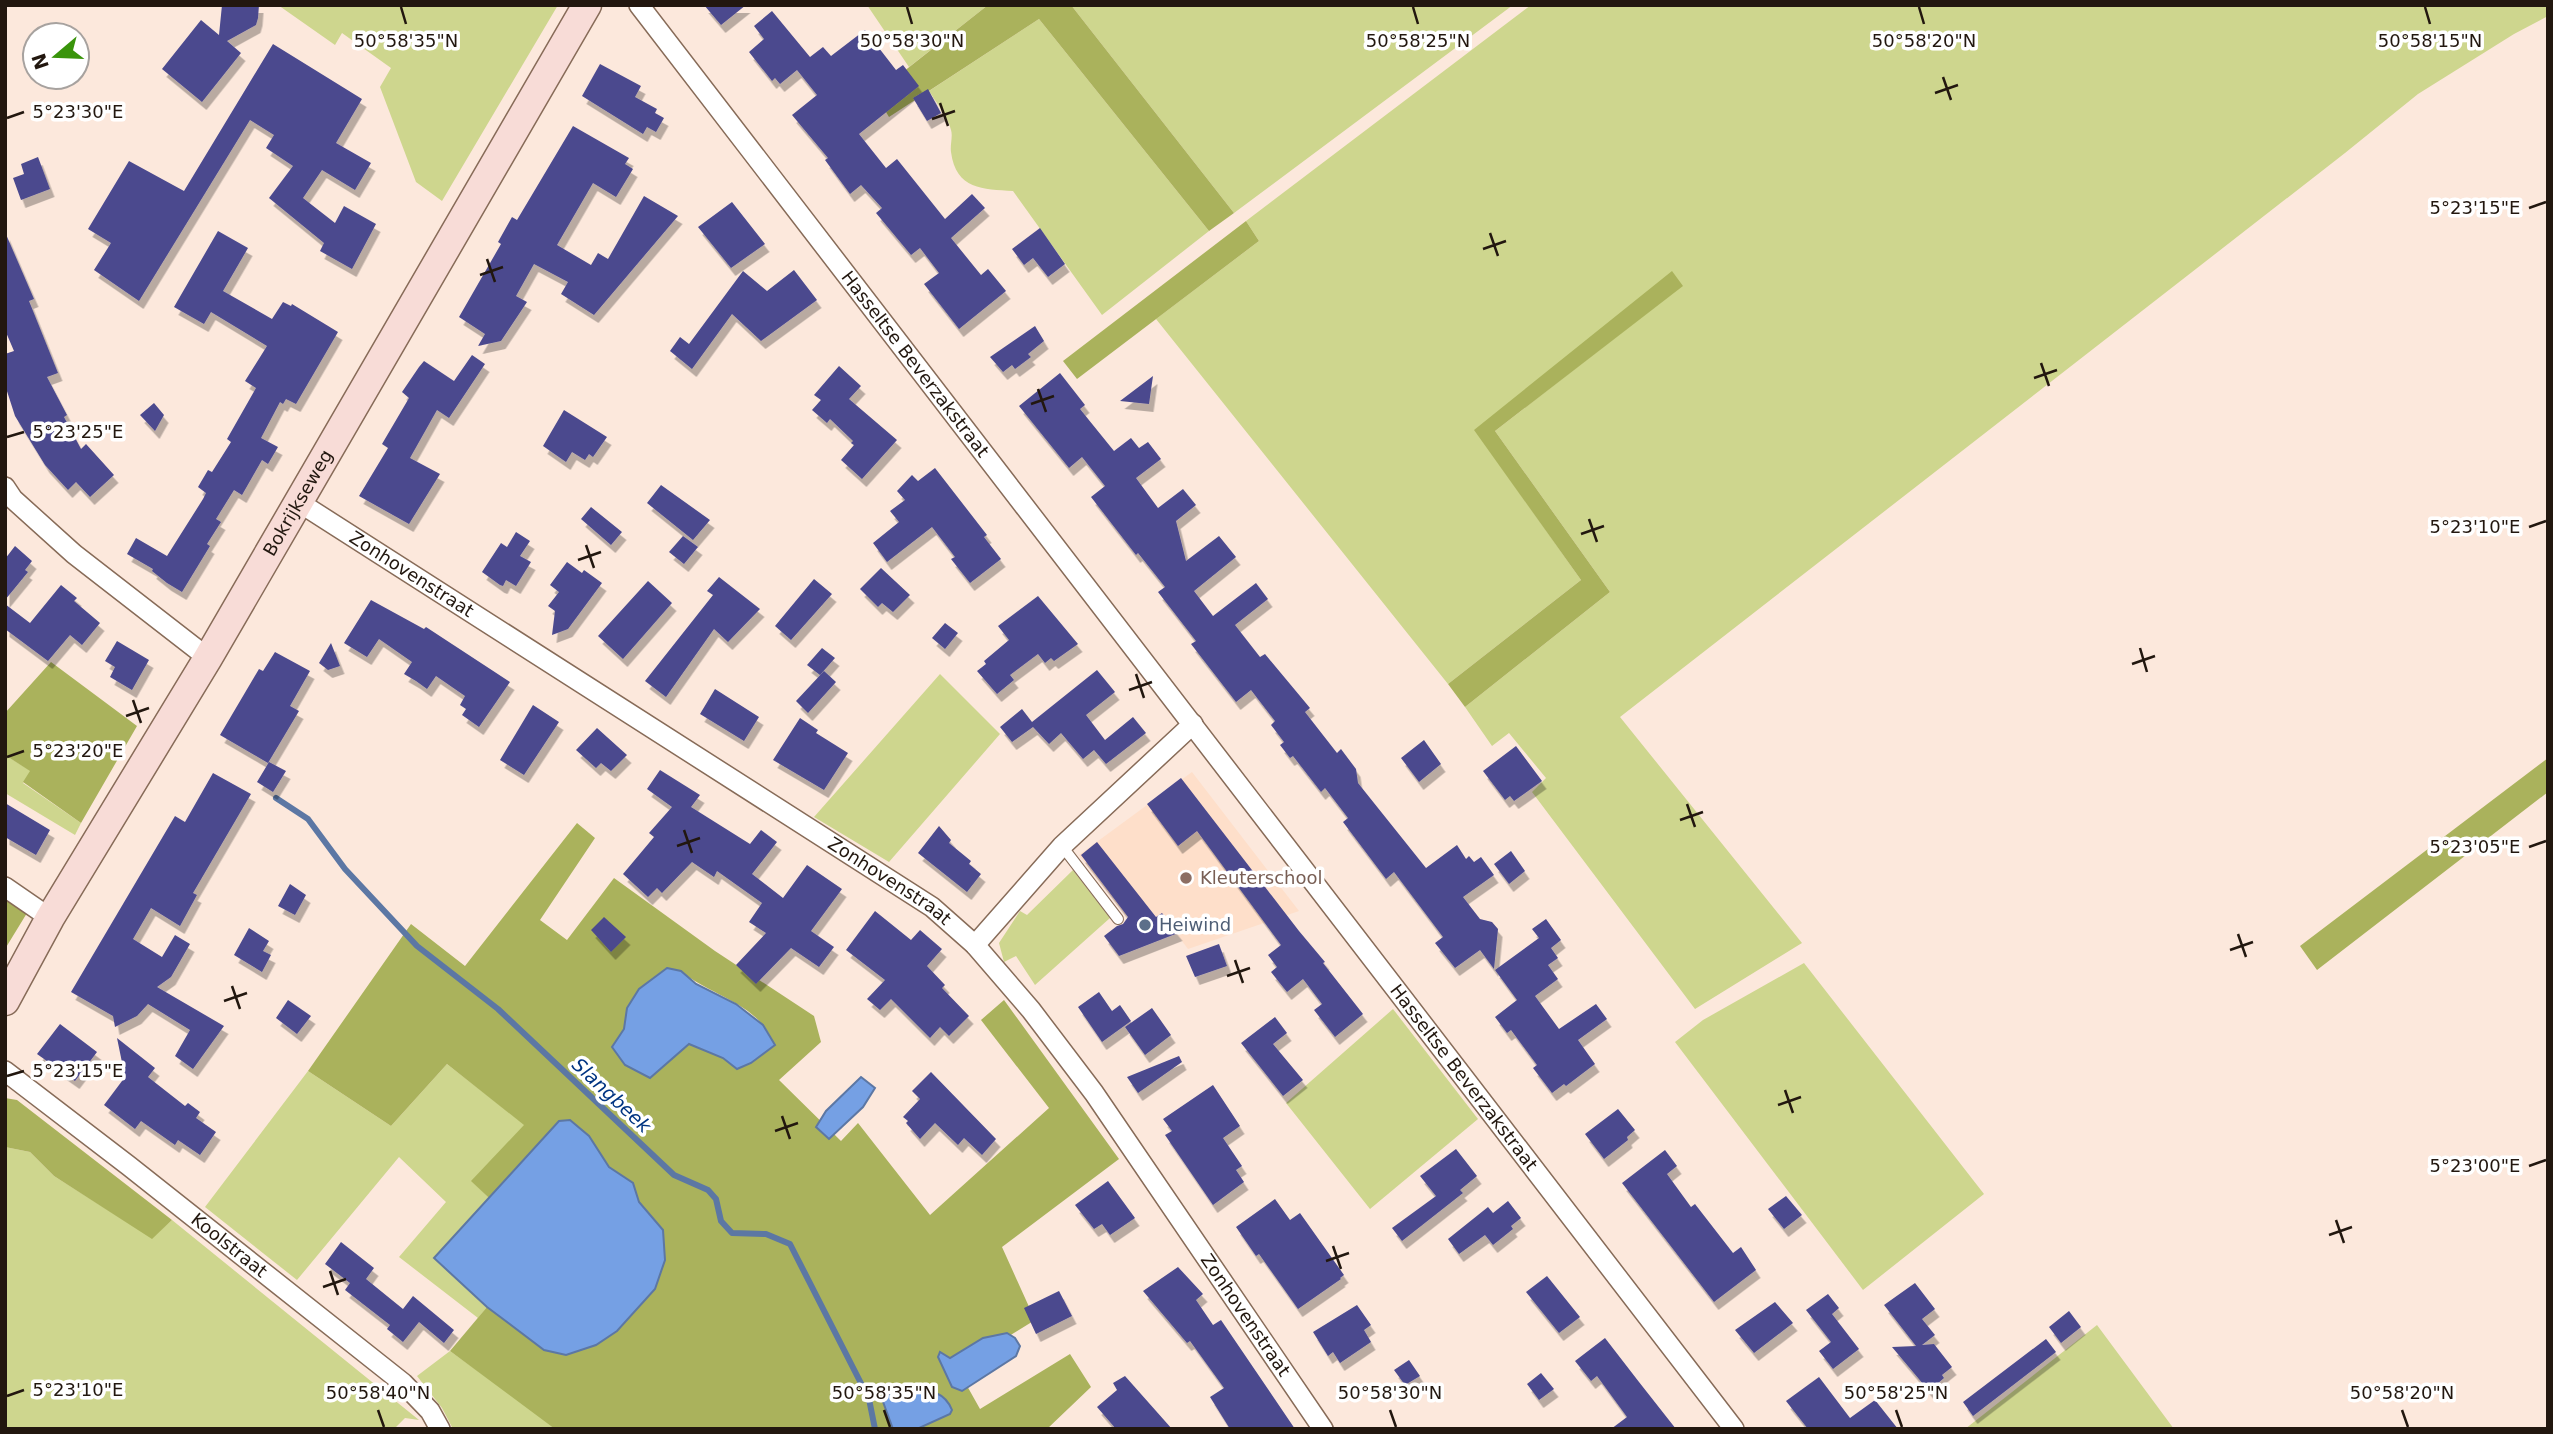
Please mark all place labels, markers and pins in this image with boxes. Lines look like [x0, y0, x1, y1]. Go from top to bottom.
place label: Kleuterschool [1200, 867, 1323, 888]
marker: Kleuterschool [1178, 870, 1194, 886]
place label: Heiwind [1159, 914, 1231, 935]
marker: Heiwind [1137, 917, 1153, 933]

